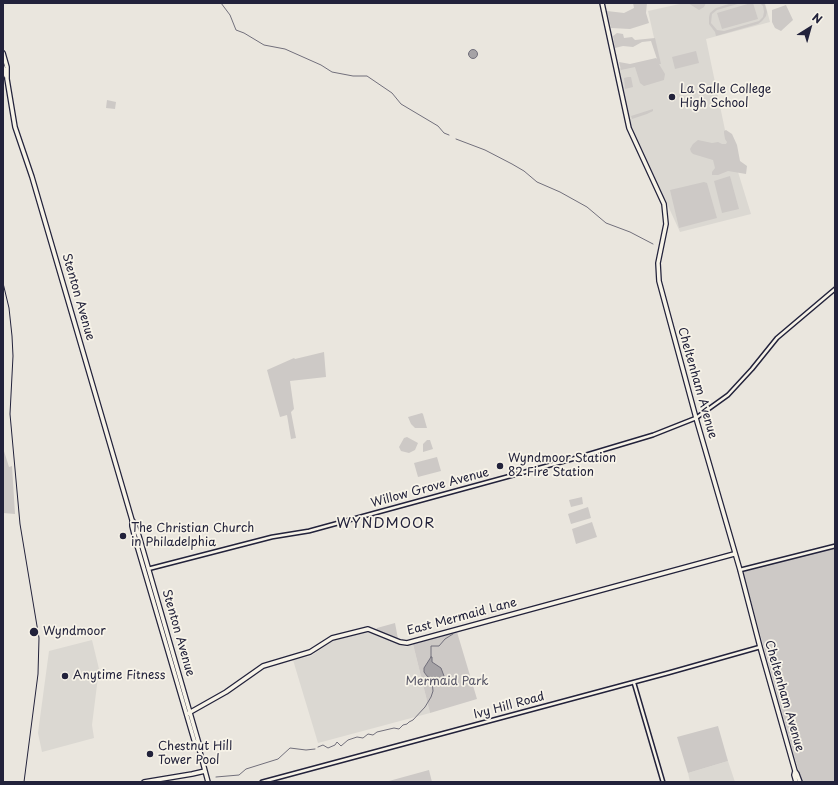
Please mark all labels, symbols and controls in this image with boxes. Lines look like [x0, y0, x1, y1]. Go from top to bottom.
north arrow [790, 8, 830, 48]
text: N [809, 9, 826, 27]
place label: La Salle College High School [680, 83, 771, 111]
marker: La Salle College High School [667, 92, 677, 102]
street label: Stenton Avenue [59, 252, 97, 342]
street label: Cheltenham Avenue [674, 326, 720, 440]
place label: Wyndmoor Station 82 Fire Station [508, 452, 616, 480]
marker: Wyndmoor Station 82 Fire Station [495, 461, 505, 471]
street label: Willow Grove Avenue [369, 465, 491, 511]
district label: WYNDMOOR [336, 516, 436, 532]
place label: The Christian Church in Philadelphia [131, 522, 254, 550]
marker: The Christian Church in Philadelphia [118, 531, 128, 541]
street label: Stenton Avenue [159, 588, 197, 678]
street label: East Mermaid Lane [406, 595, 518, 639]
place label: Wyndmoor [43, 625, 106, 639]
marker: Wyndmoor [28, 626, 40, 638]
street label: Cheltenham Avenue [761, 639, 807, 753]
place label: Anytime Fitness [73, 669, 165, 683]
marker: Anytime Fitness [60, 671, 70, 681]
park label: Mermaid Park [405, 675, 489, 689]
street label: Ivy Hill Road [472, 690, 546, 722]
place label: Chestnut Hill Tower Pool [158, 740, 232, 768]
marker: Chestnut Hill Tower Pool [145, 749, 155, 759]

